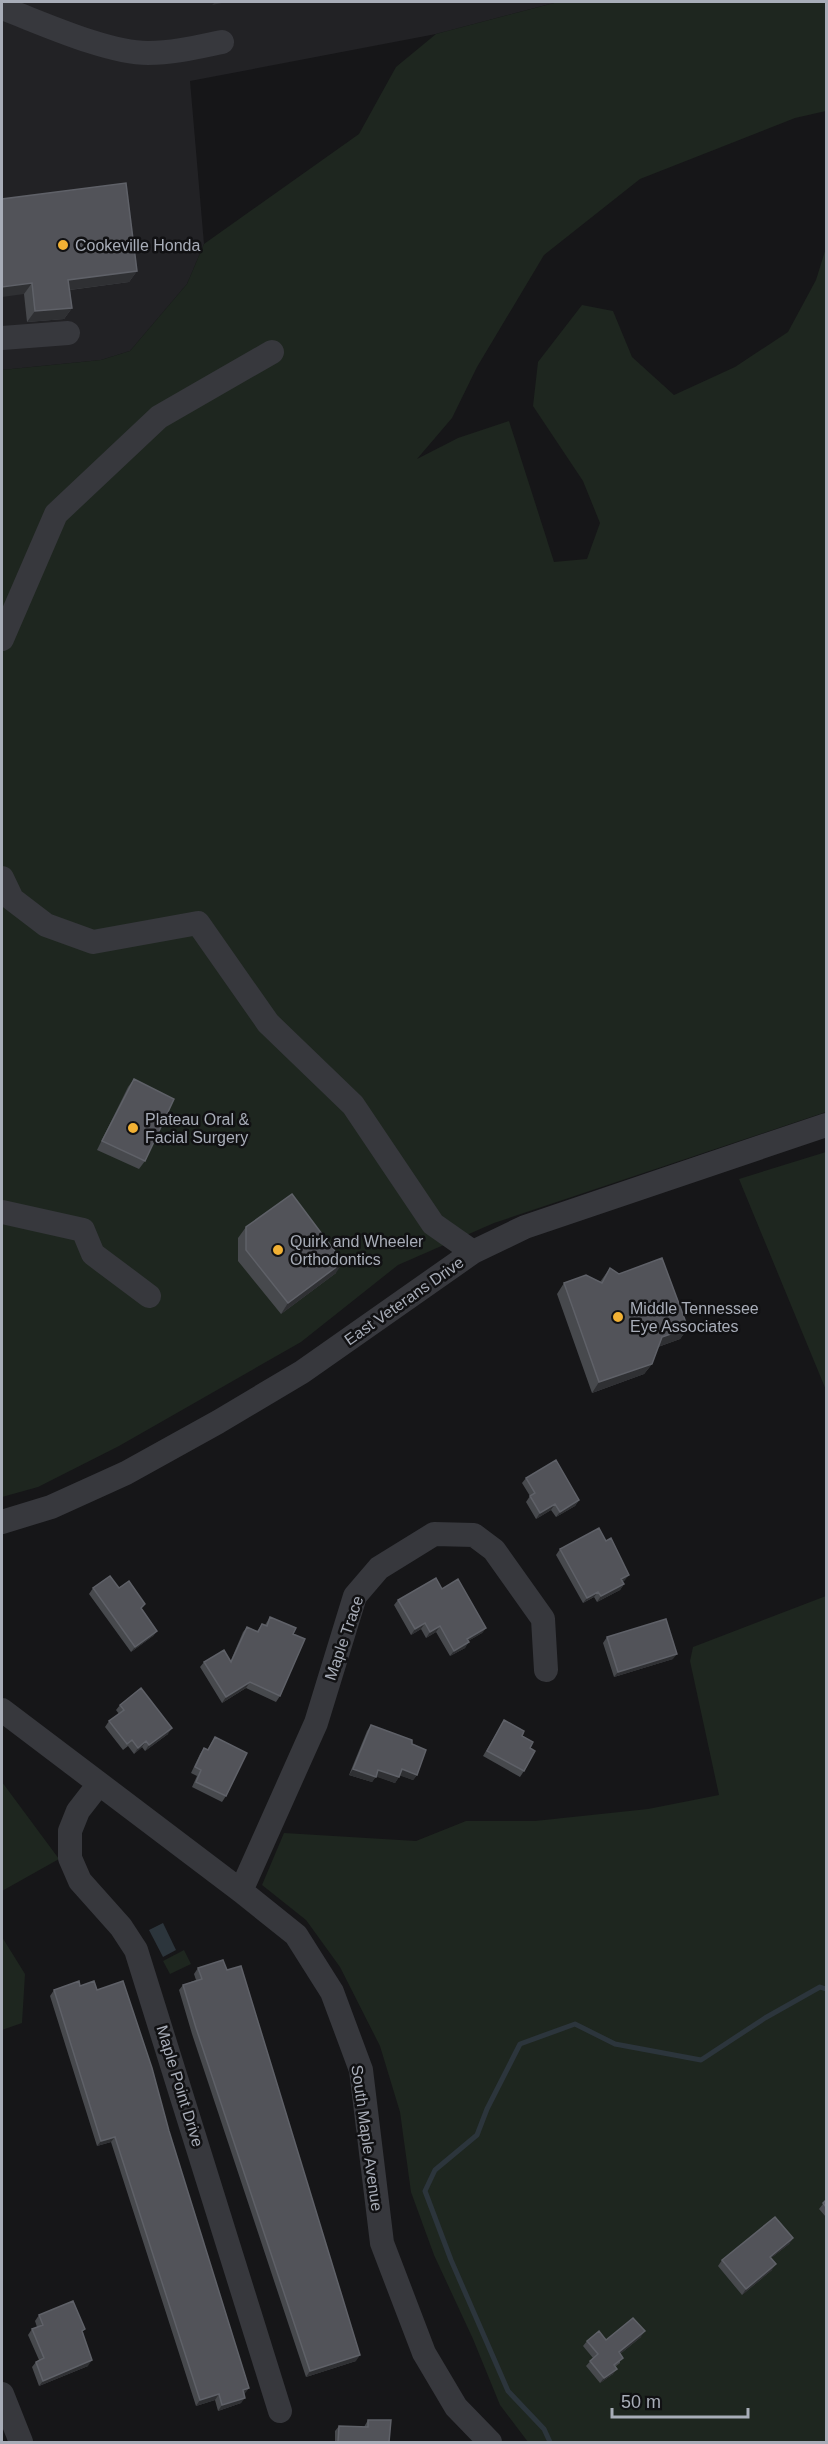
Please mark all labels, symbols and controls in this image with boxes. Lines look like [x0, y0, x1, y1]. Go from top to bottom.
place label: Cookeville Honda [75, 237, 201, 254]
marker: Cookeville Honda [56, 238, 70, 252]
place label: Plateau Oral & Facial Surgery [145, 1111, 249, 1146]
marker: Plateau Oral & Facial Surgery [126, 1121, 140, 1135]
place label: Quirk and Wheeler Orthodontics [290, 1233, 424, 1268]
marker: Quirk and Wheeler Orthodontics [271, 1243, 285, 1257]
street label: East Veterans Drive [341, 1253, 467, 1349]
place label: Middle Tennessee Eye Associates [630, 1300, 759, 1335]
marker: Middle Tennessee Eye Associates [611, 1310, 625, 1324]
street label: Maple Trace [322, 1594, 366, 1682]
street label: Maple Point Drive [153, 2023, 207, 2149]
street label: South Maple Avenue [348, 2064, 386, 2212]
scale bar [612, 2381, 748, 2419]
text: 50 m [621, 2392, 661, 2412]

